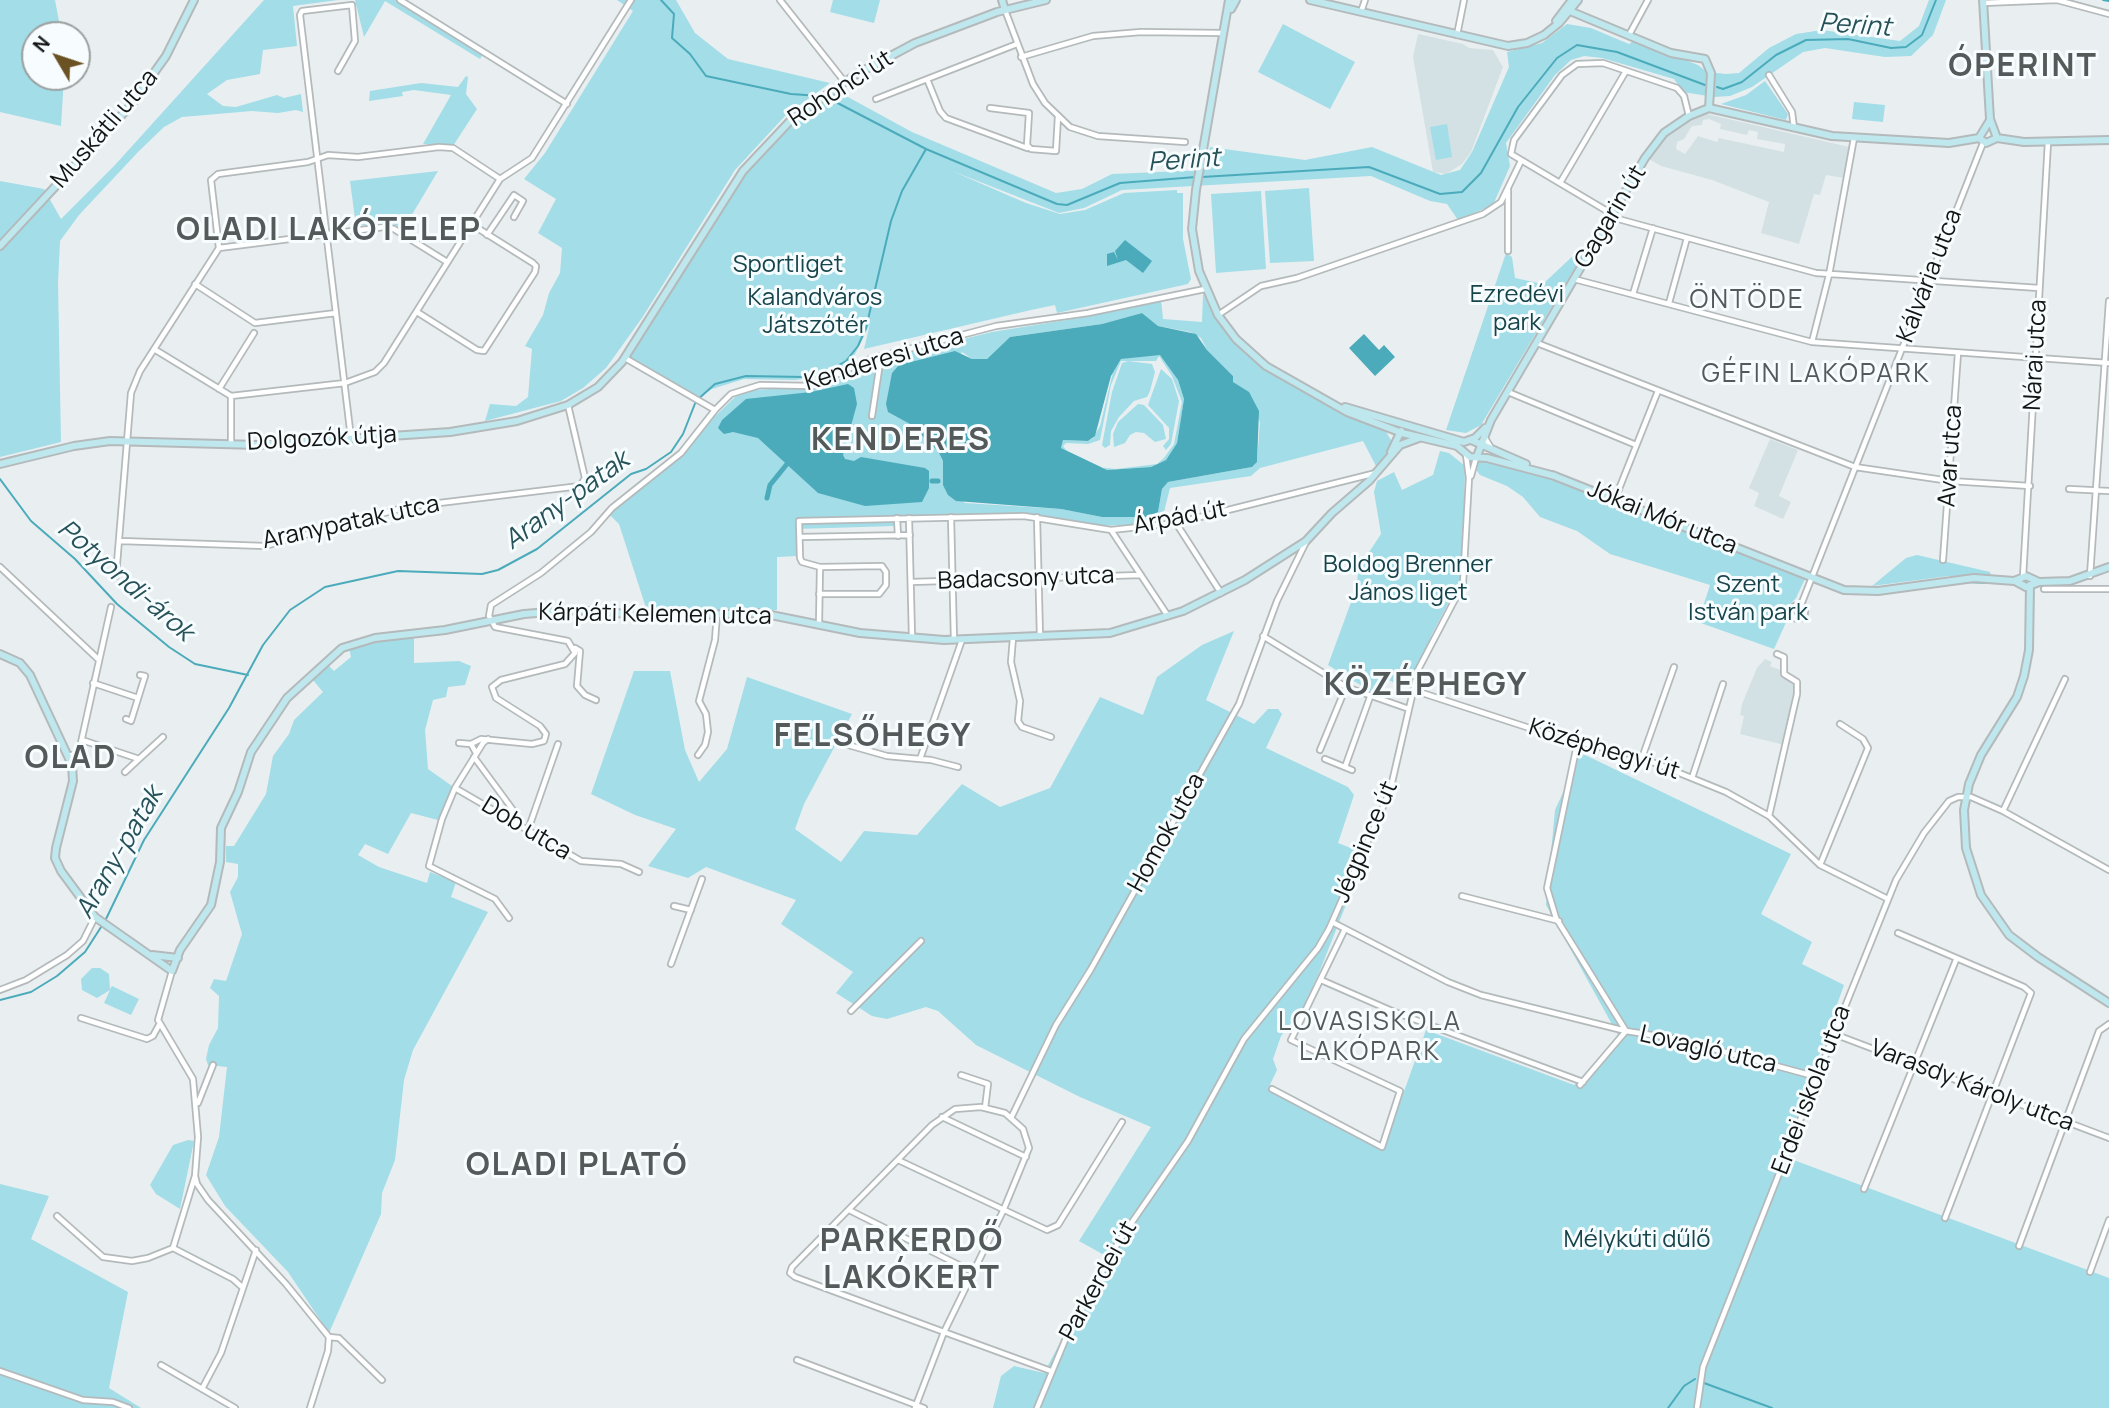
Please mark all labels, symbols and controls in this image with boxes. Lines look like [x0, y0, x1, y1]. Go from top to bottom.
water label: Perint [1818, 8, 1892, 44]
north arrow [21, 21, 91, 91]
text: N [27, 31, 56, 58]
street label: Rohonci út [783, 44, 899, 134]
district label: ÓPERINT [1949, 48, 2097, 86]
street label: Muskátli utca [46, 64, 164, 194]
water label: Perint [1147, 143, 1221, 179]
street label: Gagarin út [1569, 160, 1653, 274]
street label: Kálvária utca [1891, 205, 1969, 347]
district label: OLADI LAKÓTELEP [178, 212, 480, 250]
park label: Sportliget [733, 251, 843, 279]
park label: Ezredévi park [1470, 281, 1564, 337]
park label: Kalandváros Játszótér [748, 284, 882, 340]
district label: ÖNTÖDE [1690, 285, 1804, 317]
street label: Nárai utca [2019, 299, 2053, 411]
street label: Kenderesi utca [801, 322, 967, 398]
district label: GÉFIN LAKÓPARK [1703, 359, 1929, 391]
street label: Avar utca [1933, 404, 1969, 508]
street label: Dolgozók útja [246, 421, 398, 457]
district label: KENDERES [812, 422, 990, 460]
water label: Arany-patak [498, 445, 636, 557]
street label: Jókai Mór utca [1583, 475, 1741, 561]
street label: Aranypatak utca [260, 490, 442, 556]
street label: Árpád út [1131, 495, 1229, 541]
water label: Potyondi-árok [51, 514, 199, 648]
park label: Boldog Brenner János liget [1323, 551, 1493, 607]
street label: Badacsony utca [937, 562, 1115, 596]
park label: Szent István park [1688, 571, 1808, 627]
street label: Kárpáti Kelemen utca [538, 599, 772, 631]
district label: KÖZÉPHEGY [1325, 667, 1527, 705]
street label: Középhegyi út [1525, 713, 1683, 787]
district label: FELSŐHEGY [775, 718, 971, 756]
district label: OLAD [25, 740, 117, 778]
street label: Homok utca [1122, 768, 1212, 898]
street label: Jégpince út [1328, 777, 1404, 907]
water label: Arany-patak [70, 782, 170, 924]
street label: Dob utca [476, 791, 576, 867]
street label: Erdei iskola utca [1767, 1002, 1857, 1178]
district label: LOVASISKOLA LAKÓPARK [1279, 1007, 1461, 1068]
street label: Lovagló utca [1637, 1020, 1779, 1080]
street label: Varasdy Károly utca [1866, 1034, 2078, 1138]
district label: OLADI PLATÓ [467, 1147, 687, 1185]
street label: Parkerdei út [1054, 1216, 1144, 1346]
district label: PARKERDŐ LAKÓKERT [821, 1223, 1003, 1298]
park label: Mélykúti dűlő [1564, 1226, 1710, 1254]

